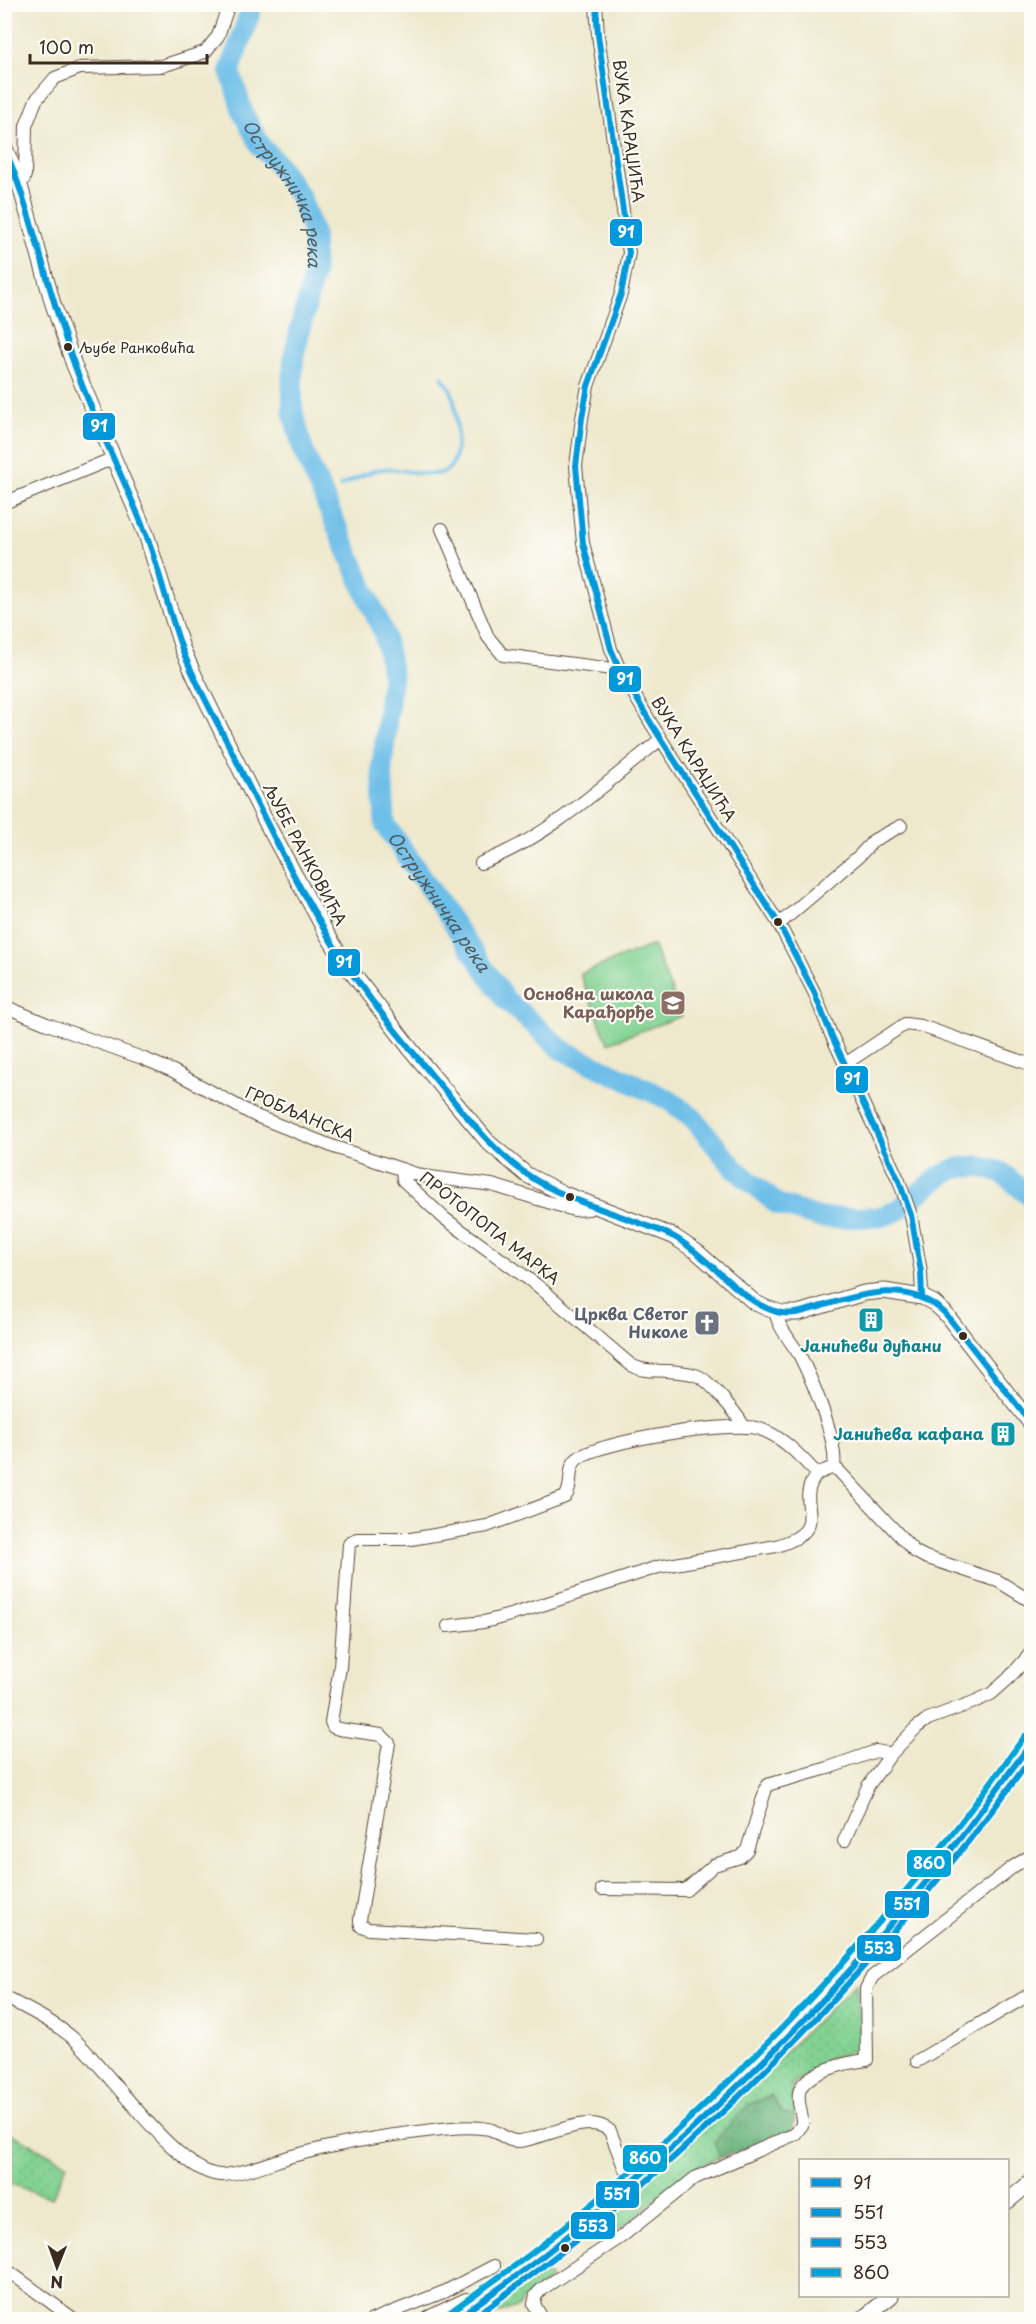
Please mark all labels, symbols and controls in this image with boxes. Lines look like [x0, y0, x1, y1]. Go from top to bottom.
scale bar [30, 27, 207, 65]
text: 100 m [39, 33, 94, 60]
street label: ВУКА КАРАЏИЋА [608, 58, 652, 204]
water label: Остружничка река [237, 114, 329, 269]
line badge: 91 [609, 218, 643, 247]
text: 91 [617, 219, 635, 243]
place label: Љубе Ранковића [79, 337, 195, 358]
marker: Љубе Ранковића [62, 341, 74, 353]
line badge: 91 [82, 412, 116, 441]
text: 91 [90, 413, 108, 437]
line badge: 91 [608, 665, 642, 693]
text: 91 [616, 666, 634, 690]
street label: ВУКА КАРАЏИЋА [647, 691, 743, 826]
street label: ЉУБЕ РАНКОВИЋА [258, 778, 354, 929]
water label: Остружничка река [382, 825, 498, 978]
unlabelled marker [772, 916, 784, 928]
line badge: 91 [327, 948, 361, 977]
text: 91 [335, 949, 353, 973]
place label: Основна школа Карађорђе [523, 981, 654, 1023]
school or university icon: Основна школа Карађорђе [658, 988, 688, 1018]
line badge: 91 [835, 1065, 869, 1094]
text: 91 [843, 1066, 861, 1090]
street label: ГРОБЉАНСКА [242, 1079, 359, 1147]
street label: ПРОТОПОПА МАРКА [416, 1165, 566, 1290]
unlabelled marker [564, 1191, 576, 1203]
place label: Црква Светог Николе [574, 1301, 689, 1343]
building icon: Јанићеви дућани [856, 1305, 886, 1335]
church icon: Црква Светог Николе [692, 1308, 722, 1338]
unlabelled marker [957, 1330, 969, 1342]
place label: Јанићеви дућани [800, 1333, 942, 1357]
building icon: Јанићева кафана [988, 1419, 1018, 1449]
place label: Јанићева кафана [833, 1421, 984, 1445]
line badge: 860 [906, 1849, 952, 1878]
text: 860 [913, 1850, 945, 1874]
line badge: 551 [884, 1890, 930, 1919]
text: 551 [893, 1891, 921, 1915]
line badge: 553 [856, 1934, 902, 1962]
text: 553 [864, 1935, 894, 1959]
line badge: 860 [622, 2144, 668, 2173]
text: 860 [629, 2145, 661, 2169]
legend [799, 2159, 1009, 2297]
text: 91 [853, 2168, 872, 2195]
line badge: 551 [595, 2180, 640, 2209]
text: 551 [603, 2181, 631, 2205]
text: 551 [853, 2198, 884, 2225]
line badge: 553 [570, 2211, 616, 2240]
text: 553 [578, 2213, 608, 2237]
text: 553 [853, 2228, 888, 2255]
north arrow [27, 2237, 87, 2297]
unlabelled marker [559, 2242, 571, 2254]
text: 860 [853, 2258, 890, 2285]
text: N [50, 2271, 63, 2295]

